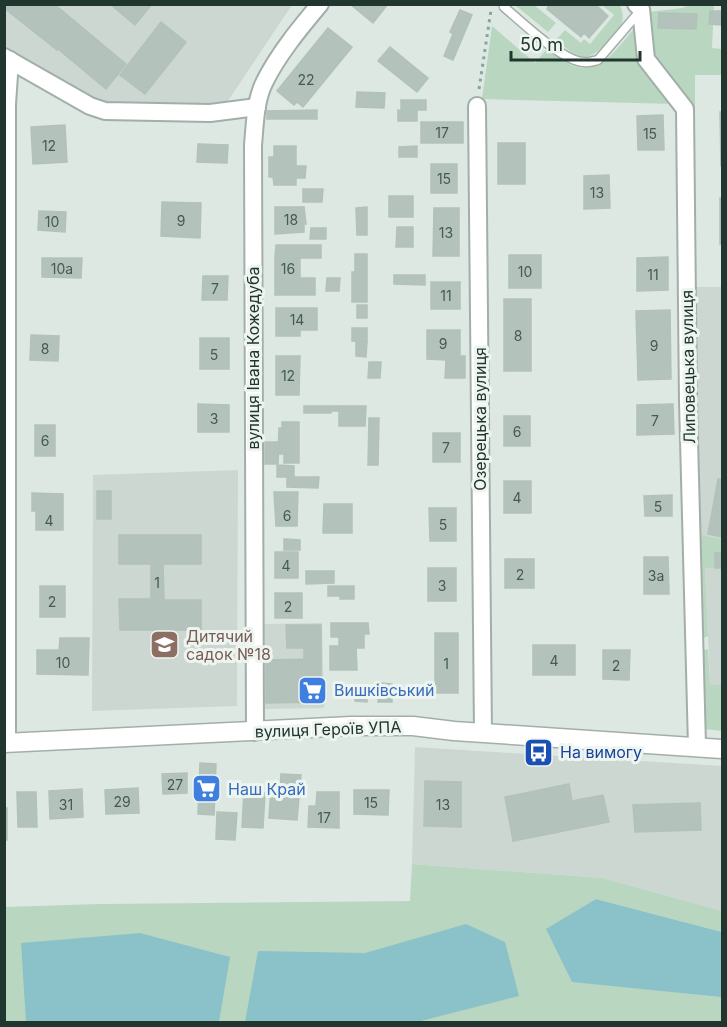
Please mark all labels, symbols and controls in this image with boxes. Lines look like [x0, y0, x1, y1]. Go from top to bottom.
scale bar [511, 24, 640, 62]
text: 50 m [520, 34, 563, 55]
house number: 22 [297, 71, 315, 88]
house number: 17 [435, 124, 449, 141]
house number: 15 [643, 125, 657, 142]
house number: 12 [42, 137, 56, 154]
house number: 15 [437, 170, 451, 187]
house number: 13 [590, 184, 604, 201]
house number: 18 [284, 211, 298, 228]
house number: 9 [177, 212, 185, 229]
house number: 10 [45, 213, 59, 230]
house number: 13 [439, 224, 453, 241]
house number: 10а [51, 260, 73, 277]
house number: 16 [281, 260, 295, 277]
house number: 10 [518, 263, 532, 280]
house number: 11 [647, 266, 659, 283]
street label: вулиця Івана Кожедуба [243, 267, 263, 449]
house number: 7 [211, 280, 219, 297]
house number: 11 [440, 287, 452, 304]
street label: Липовецька вулиця [677, 290, 699, 444]
house number: 14 [290, 311, 304, 328]
house number: 8 [514, 327, 522, 344]
house number: 9 [439, 335, 447, 352]
house number: 9 [650, 337, 658, 354]
house number: 8 [41, 340, 49, 357]
house number: 5 [210, 346, 218, 363]
street label: Озерецька вулиця [470, 347, 490, 491]
house number: 12 [281, 367, 295, 384]
house number: 3 [210, 410, 218, 427]
house number: 7 [651, 412, 659, 429]
house number: 6 [513, 423, 521, 440]
house number: 6 [41, 432, 49, 449]
house number: 7 [442, 439, 450, 456]
house number: 4 [512, 489, 522, 506]
house number: 5 [654, 498, 662, 515]
house number: 6 [283, 507, 291, 524]
house number: 4 [44, 512, 54, 529]
house number: 5 [439, 516, 447, 533]
house number: 4 [281, 557, 291, 574]
house number: 2 [516, 566, 524, 583]
house number: 3а [648, 567, 664, 584]
house number: 1 [154, 574, 160, 591]
house number: 3 [438, 577, 446, 594]
house number: 2 [48, 593, 56, 610]
house number: 2 [284, 598, 292, 615]
place label: Дитячий садок №18 [186, 626, 271, 664]
school or university icon: Дитячий садок №18 [149, 629, 181, 661]
house number: 4 [549, 652, 559, 669]
house number: 10 [56, 654, 70, 671]
house number: 1 [443, 655, 449, 672]
house number: 2 [612, 657, 620, 674]
supermarket icon: Вишківський [297, 674, 329, 706]
place label: Вишківський [334, 680, 434, 700]
street label: вулиця Героїв УПА [254, 716, 402, 742]
bus stop icon: На вимогу [523, 736, 555, 768]
place label: На вимогу [560, 742, 642, 762]
supermarket icon: Наш Край [191, 773, 223, 805]
house number: 27 [167, 776, 183, 793]
place label: Наш Край [228, 779, 306, 799]
house number: 29 [113, 793, 131, 810]
house number: 15 [364, 794, 378, 811]
house number: 31 [59, 796, 73, 813]
house number: 13 [436, 796, 450, 813]
house number: 17 [317, 809, 331, 826]

